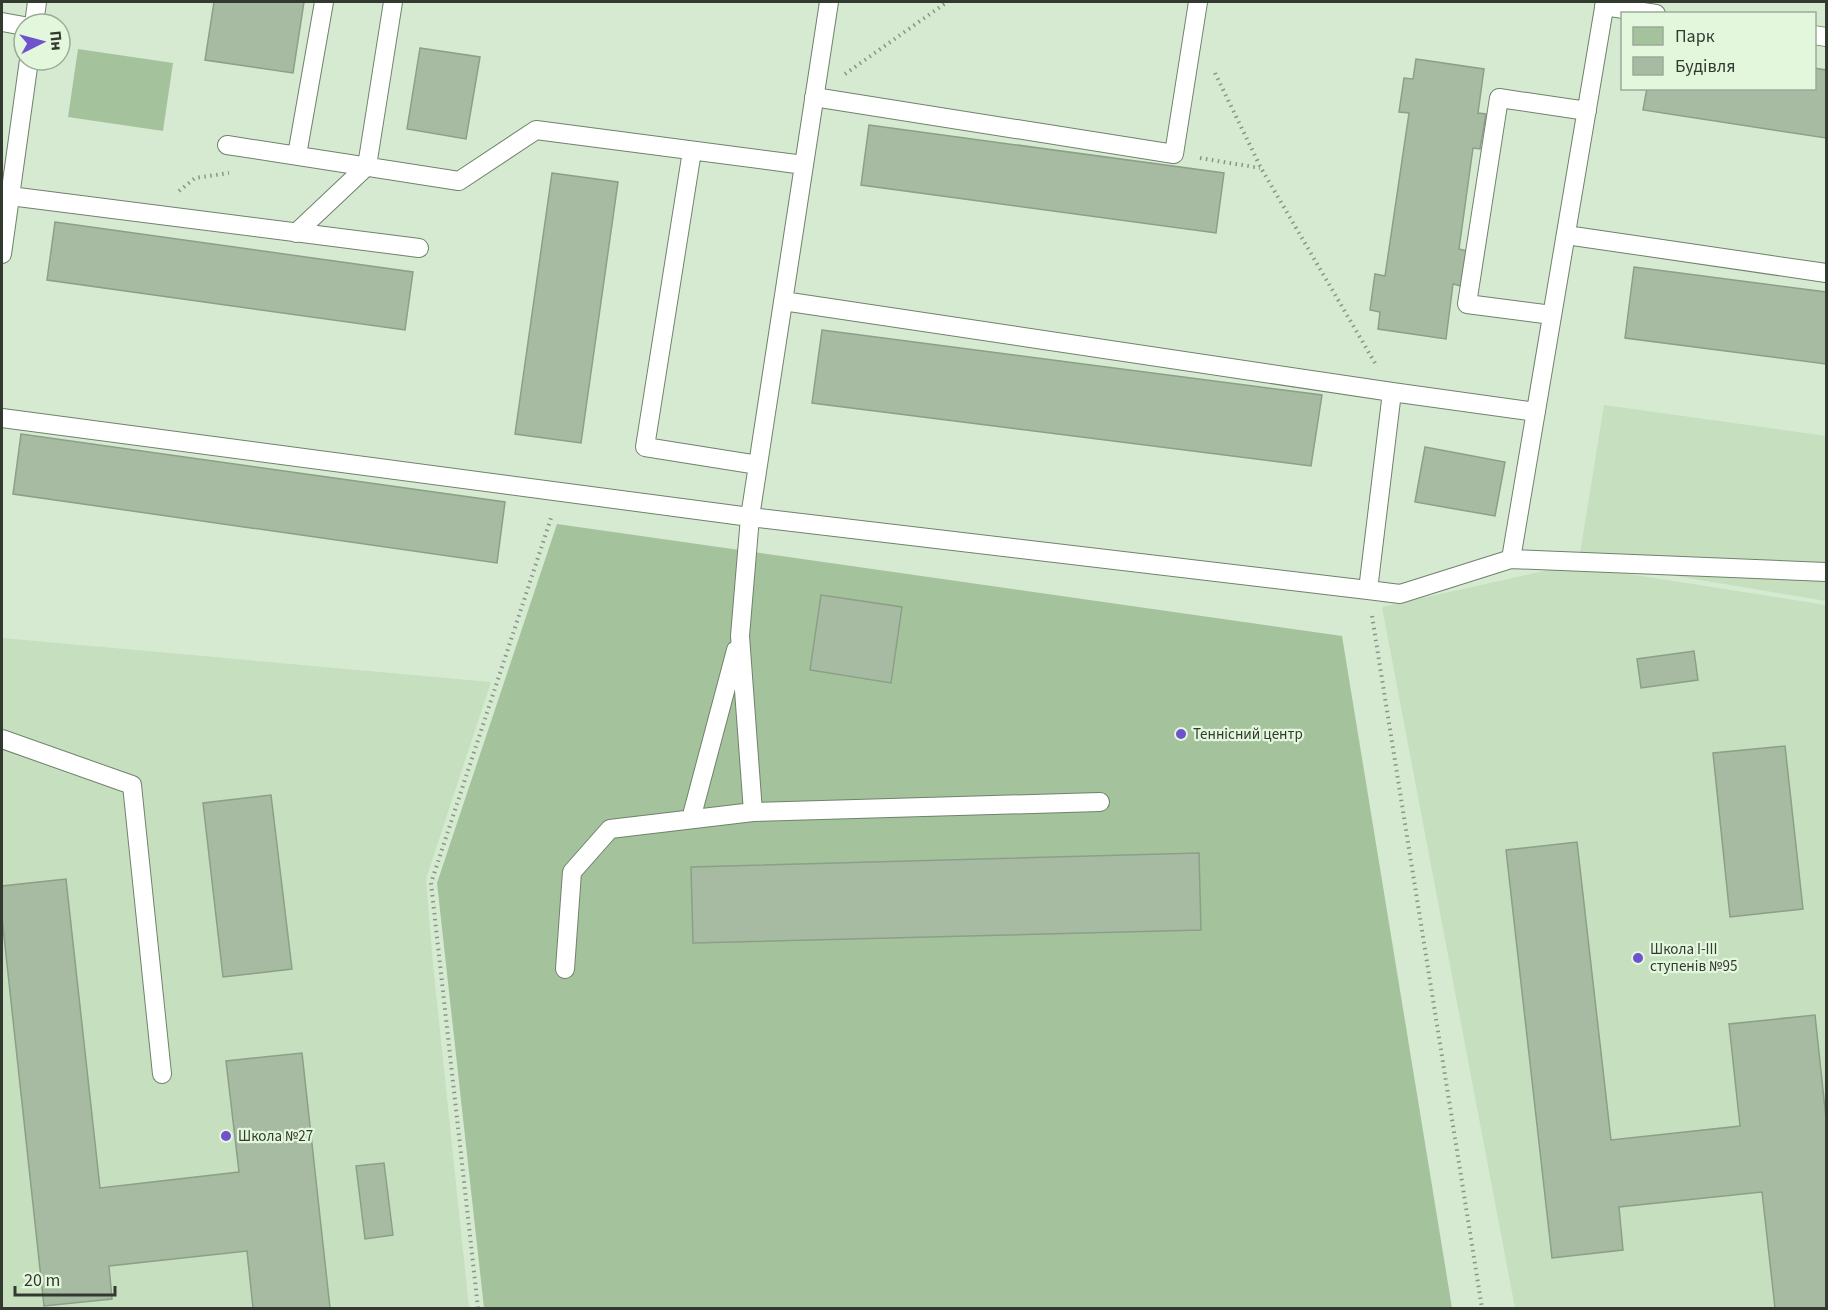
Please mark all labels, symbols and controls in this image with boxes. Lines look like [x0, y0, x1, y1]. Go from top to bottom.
north arrow [12, 12, 72, 72]
legend [1621, 12, 1816, 90]
text: Парк [1675, 24, 1715, 49]
text: Пн [44, 29, 68, 52]
text: Будівля [1675, 54, 1735, 79]
place label: Теннісний центр [1193, 724, 1303, 745]
marker: Теннісний центр [1174, 727, 1188, 741]
place label: Школа І-ІІІ ступенів №95 [1650, 939, 1737, 977]
marker: Школа І-ІІІ ступенів №95 [1631, 951, 1645, 965]
place label: Школа №27 [238, 1126, 313, 1147]
marker: Школа №27 [219, 1129, 233, 1143]
scale bar [15, 1259, 116, 1297]
text: 20 m [24, 1268, 60, 1293]

